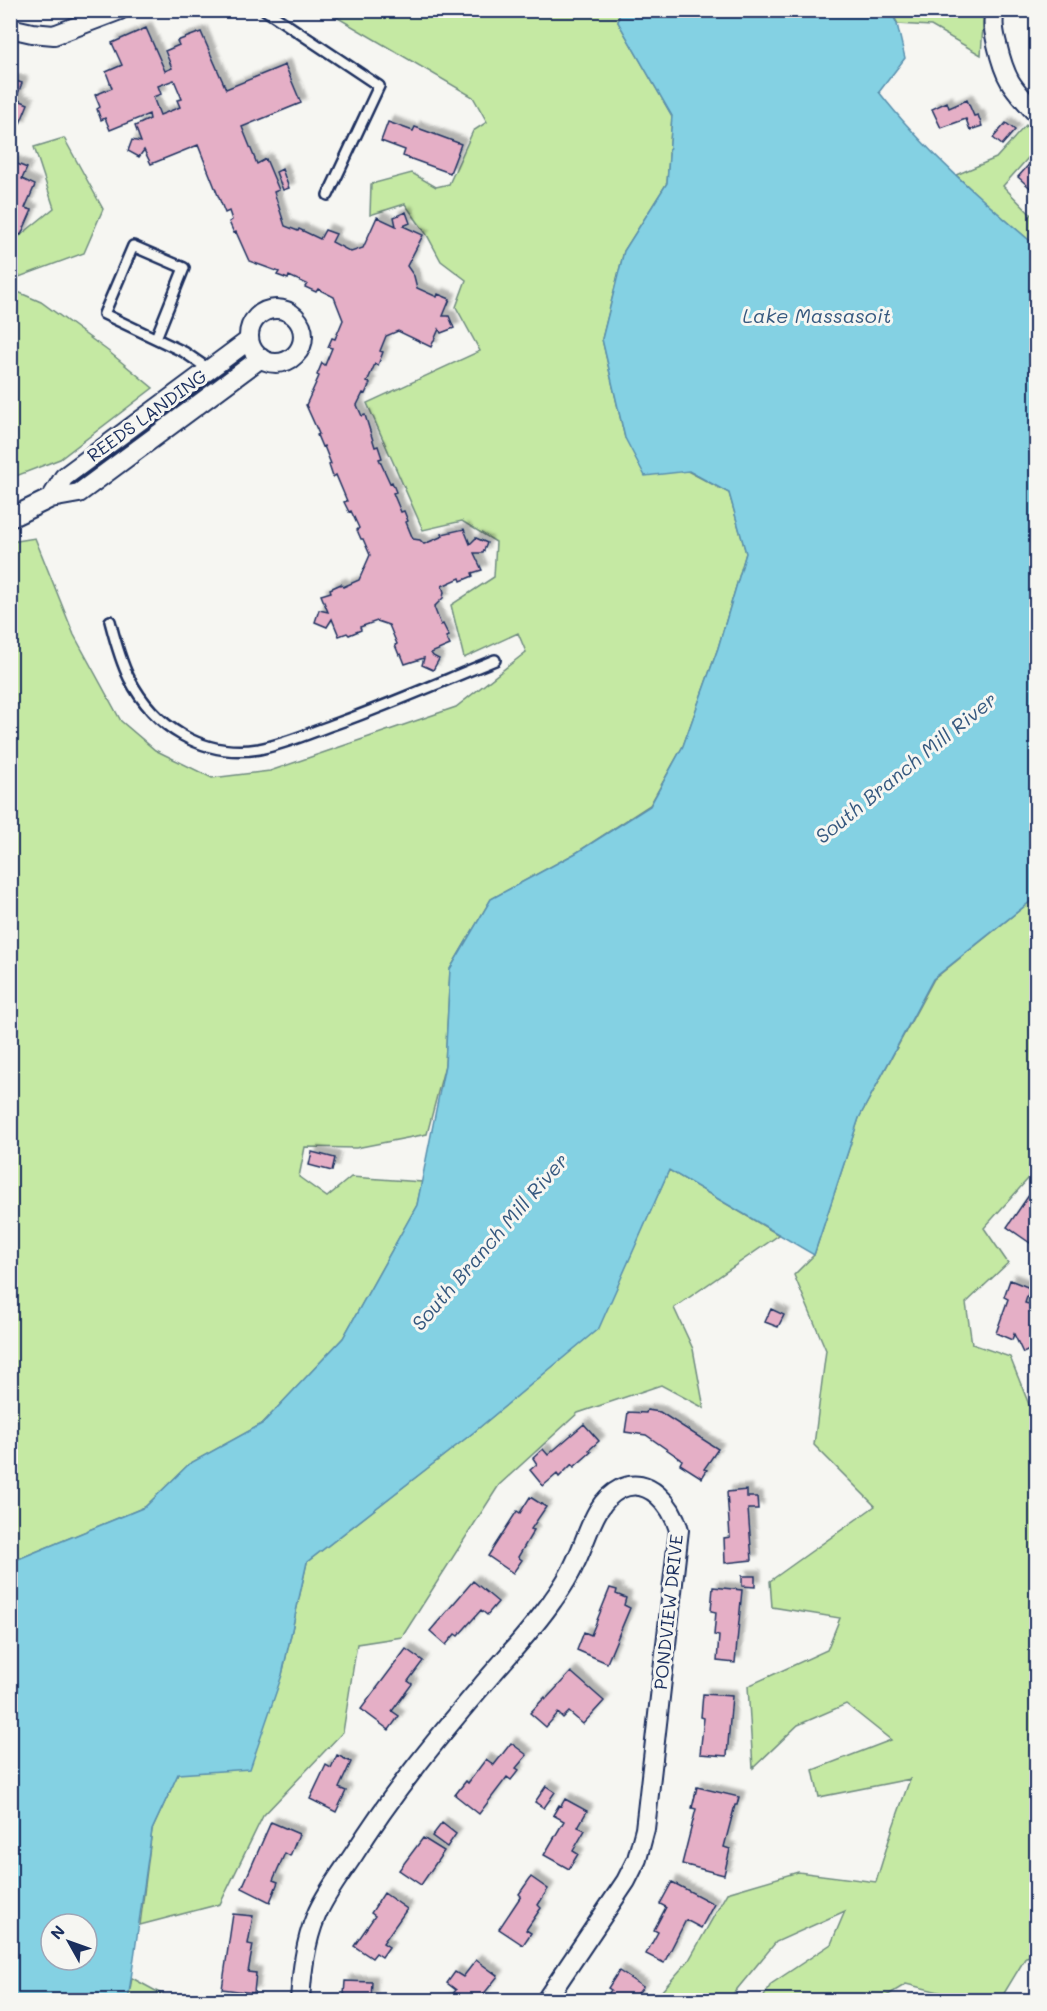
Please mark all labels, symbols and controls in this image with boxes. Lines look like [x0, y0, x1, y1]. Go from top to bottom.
water label: Lake Massasoit [742, 302, 892, 328]
street label: REEDS LANDING [82, 364, 211, 467]
water label: South Branch Mill River [809, 686, 1002, 849]
water label: South Branch Mill River [405, 1147, 573, 1335]
street label: PONDVIEW DRIVE [648, 1533, 688, 1691]
north arrow [39, 1912, 99, 1972]
text: N [45, 1921, 69, 1943]

